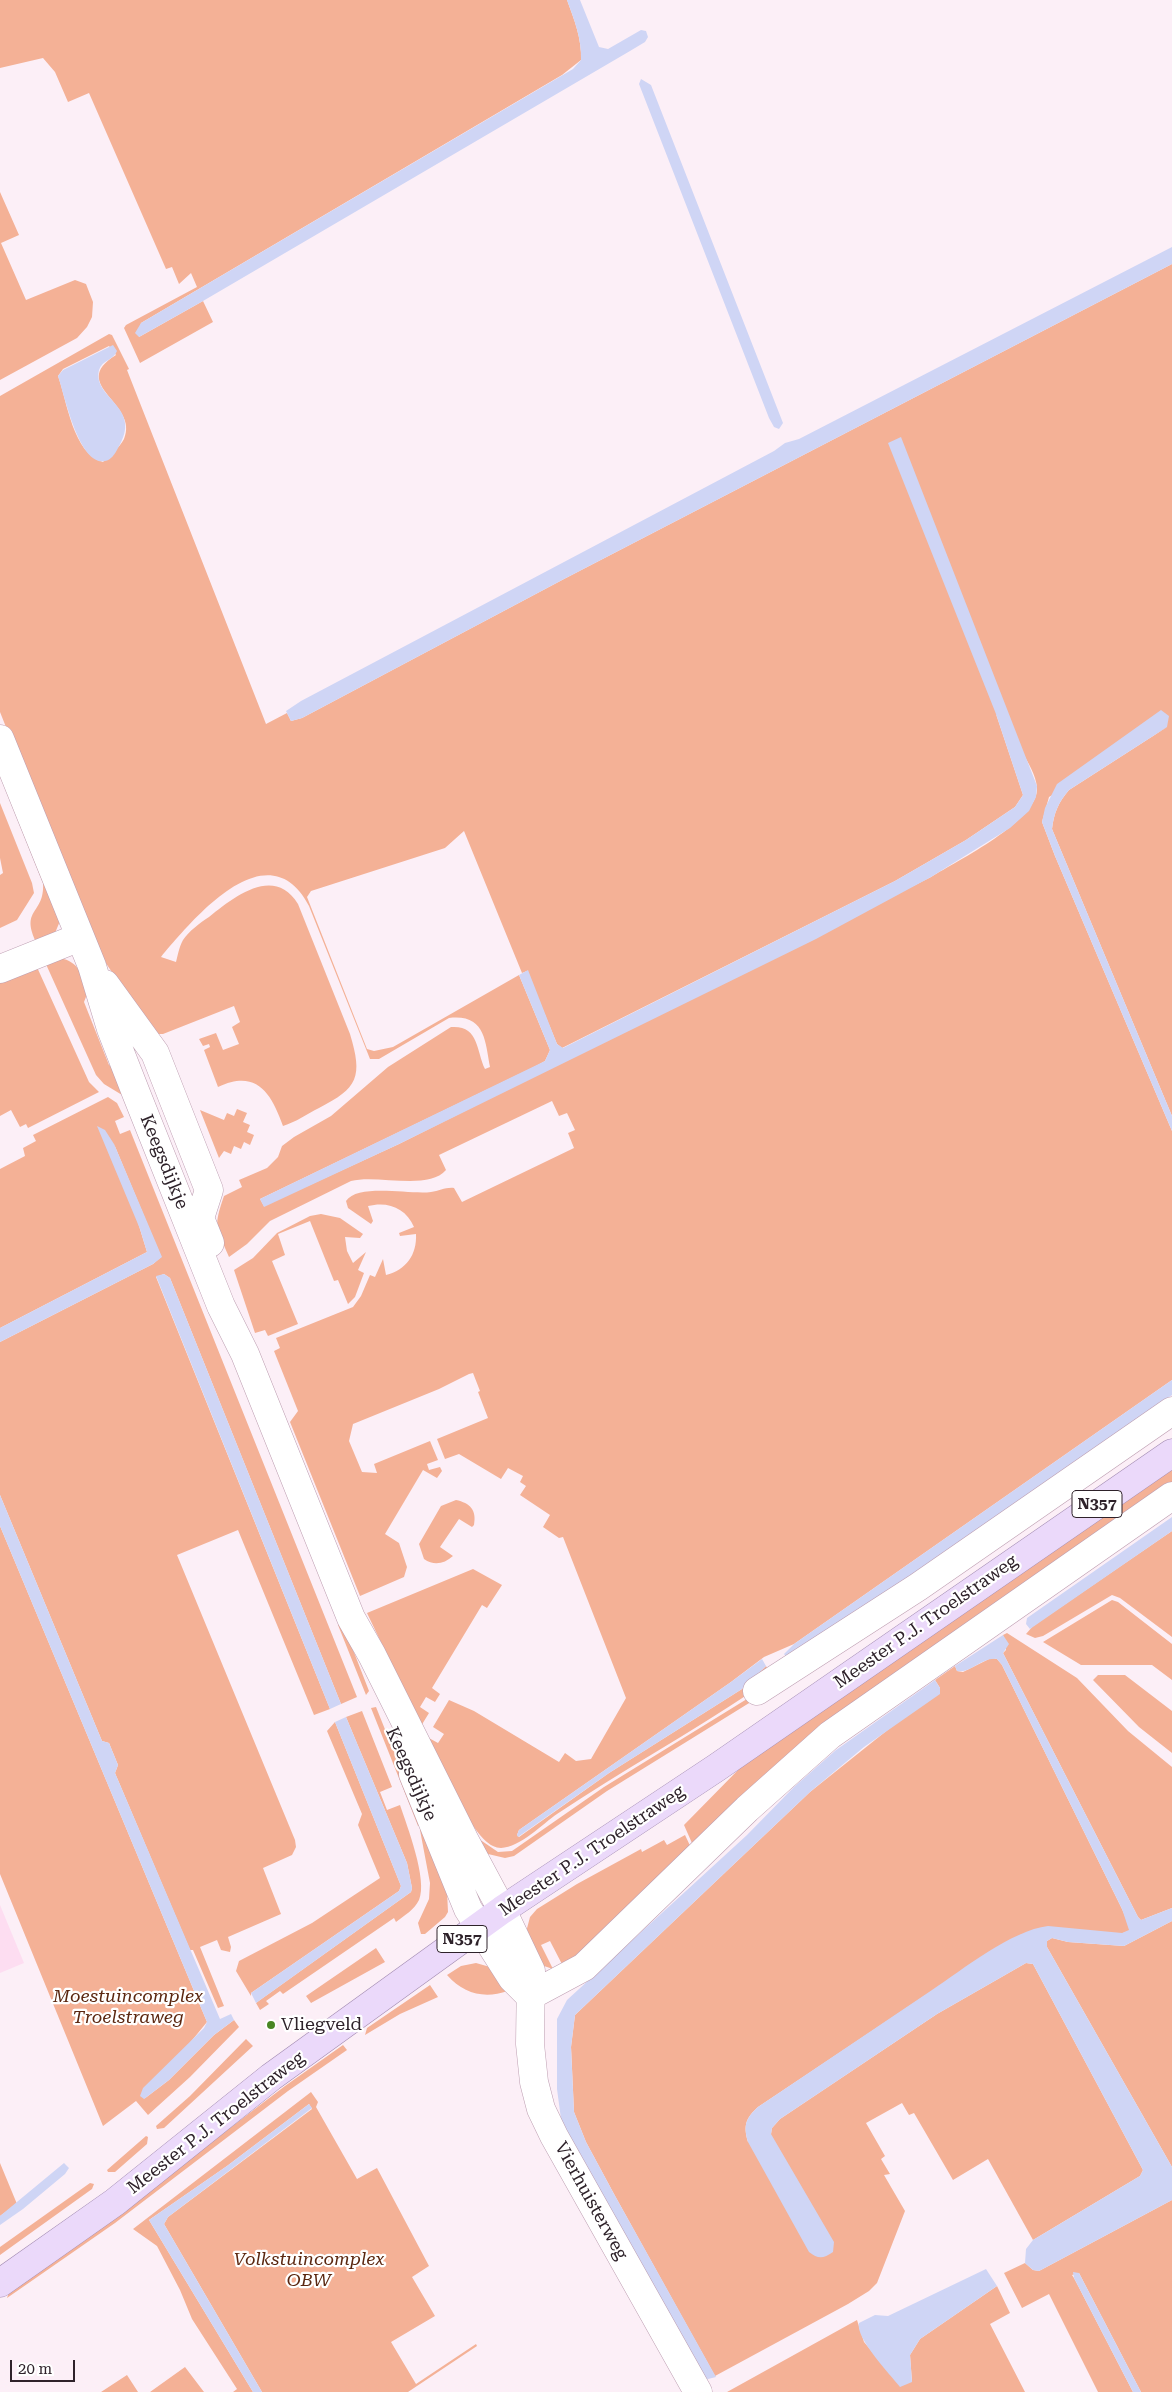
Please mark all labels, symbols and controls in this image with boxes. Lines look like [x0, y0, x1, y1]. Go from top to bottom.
street label: Keegsdijkje [135, 1111, 193, 1213]
road number: N357 [1072, 1490, 1122, 1518]
street label: Meester P.J. Troelstraweg [830, 1550, 1022, 1694]
street label: Keegsdijkje [381, 1724, 441, 1824]
street label: Meester P.J. Troelstraweg [495, 1781, 689, 1921]
road number: N357 [437, 1926, 487, 1952]
park label: Moestuincomplex Troelstraweg [53, 1986, 203, 2028]
place label: Vliegveld [281, 2014, 362, 2036]
marker: Vliegveld [265, 2019, 277, 2031]
street label: Meester P.J. Troelstraweg [123, 2047, 309, 2199]
street label: Vierhuisterweg [550, 2138, 632, 2264]
park label: Volkstuincomplex OBW [234, 2249, 384, 2292]
scale bar [12, 2350, 78, 2382]
text: 20 m [18, 2360, 52, 2378]

